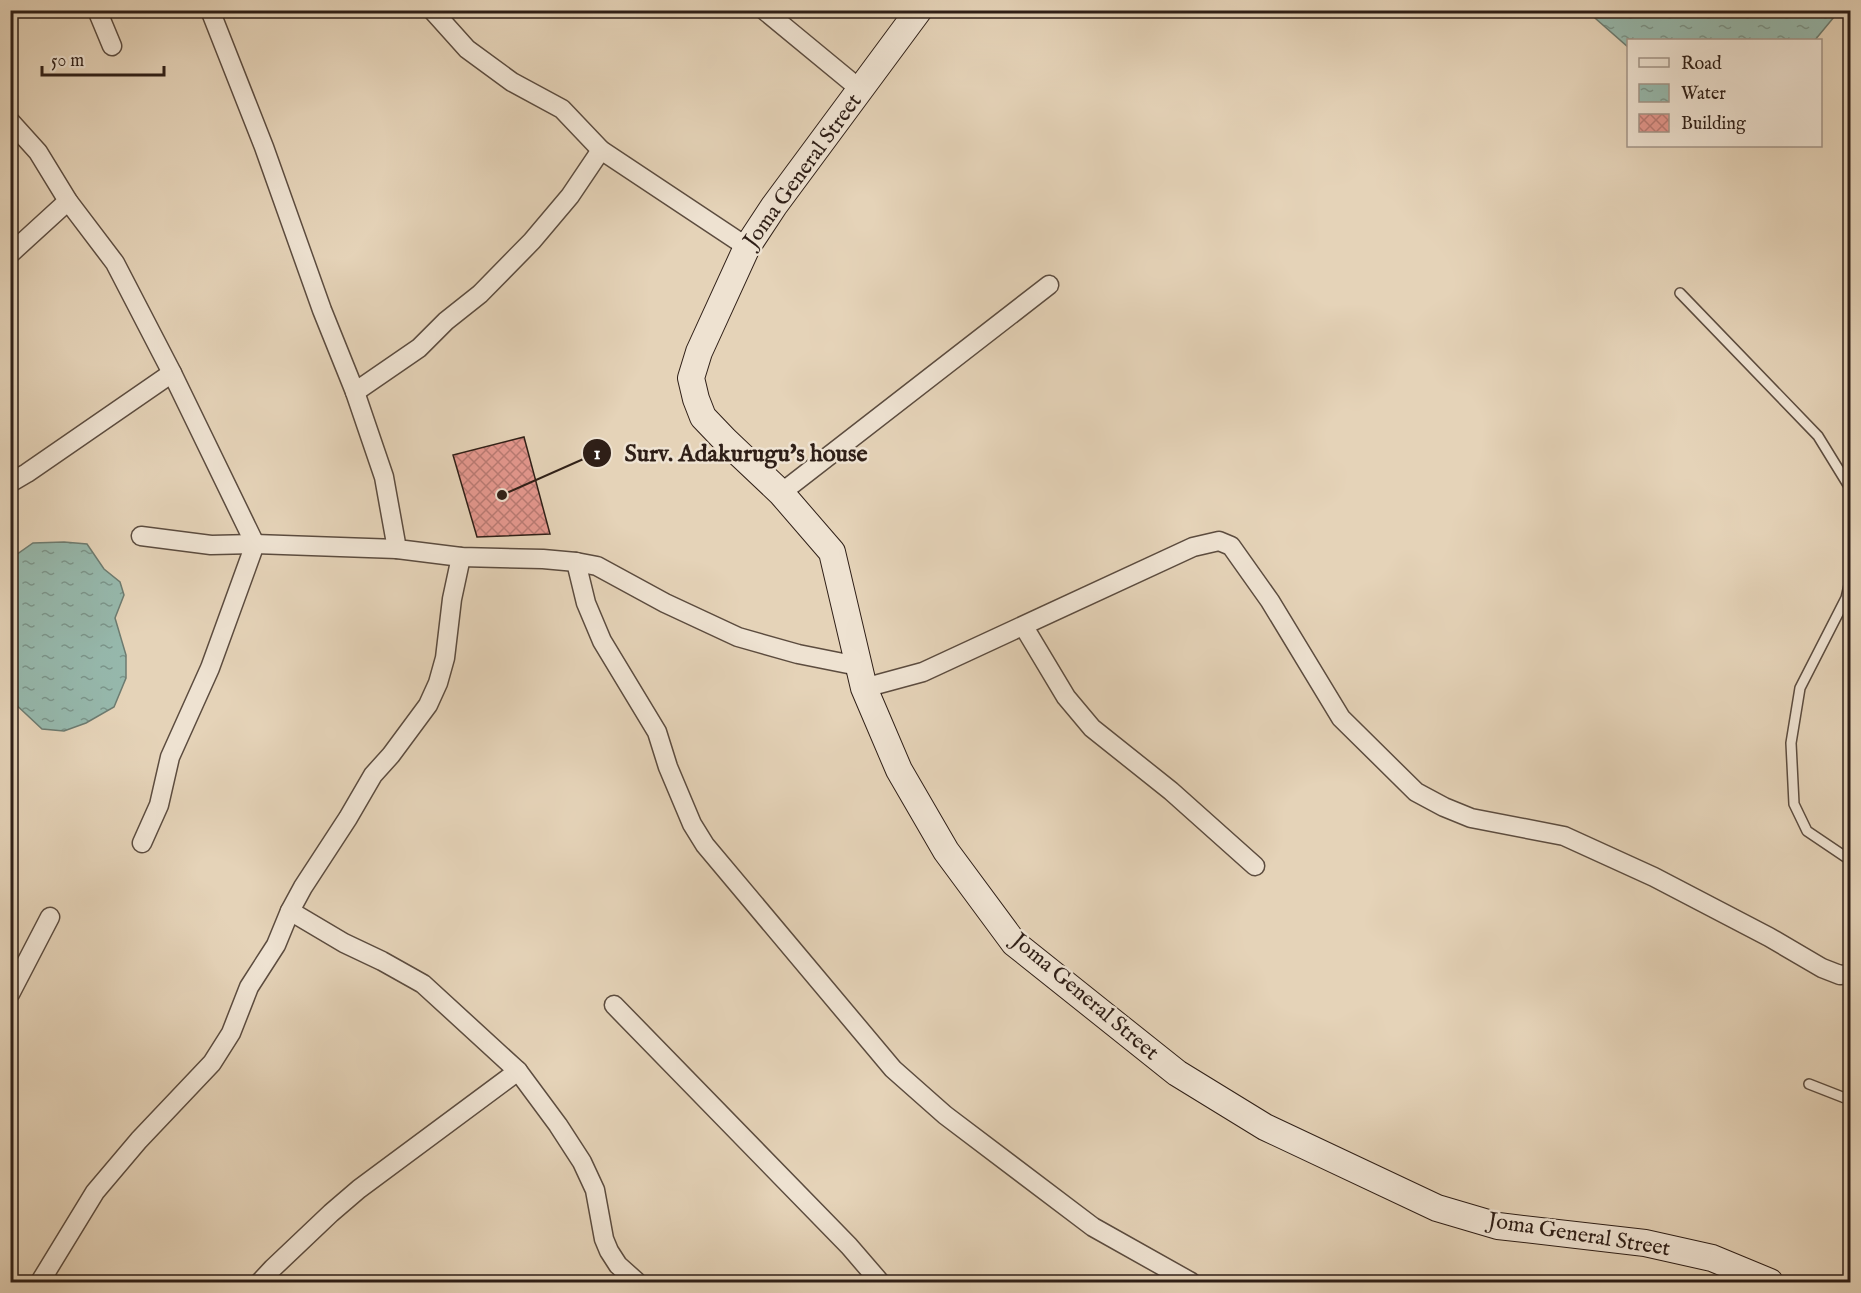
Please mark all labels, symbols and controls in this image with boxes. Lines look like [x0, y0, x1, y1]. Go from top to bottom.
scale bar [42, 39, 164, 77]
legend [1627, 39, 1822, 147]
text: 50 m [51, 50, 84, 73]
text: Road [1681, 53, 1722, 76]
text: Water [1681, 83, 1726, 106]
street label: Joma General Street [736, 88, 869, 256]
text: Building [1681, 113, 1746, 136]
callout: Surv. Adakurugu's house [582, 432, 879, 474]
text: Surv. Adakurugu's house [625, 439, 867, 470]
text: 1 [594, 443, 601, 466]
street label: Joma General Street [1003, 925, 1165, 1067]
street label: Joma General Street [1483, 1206, 1673, 1263]

